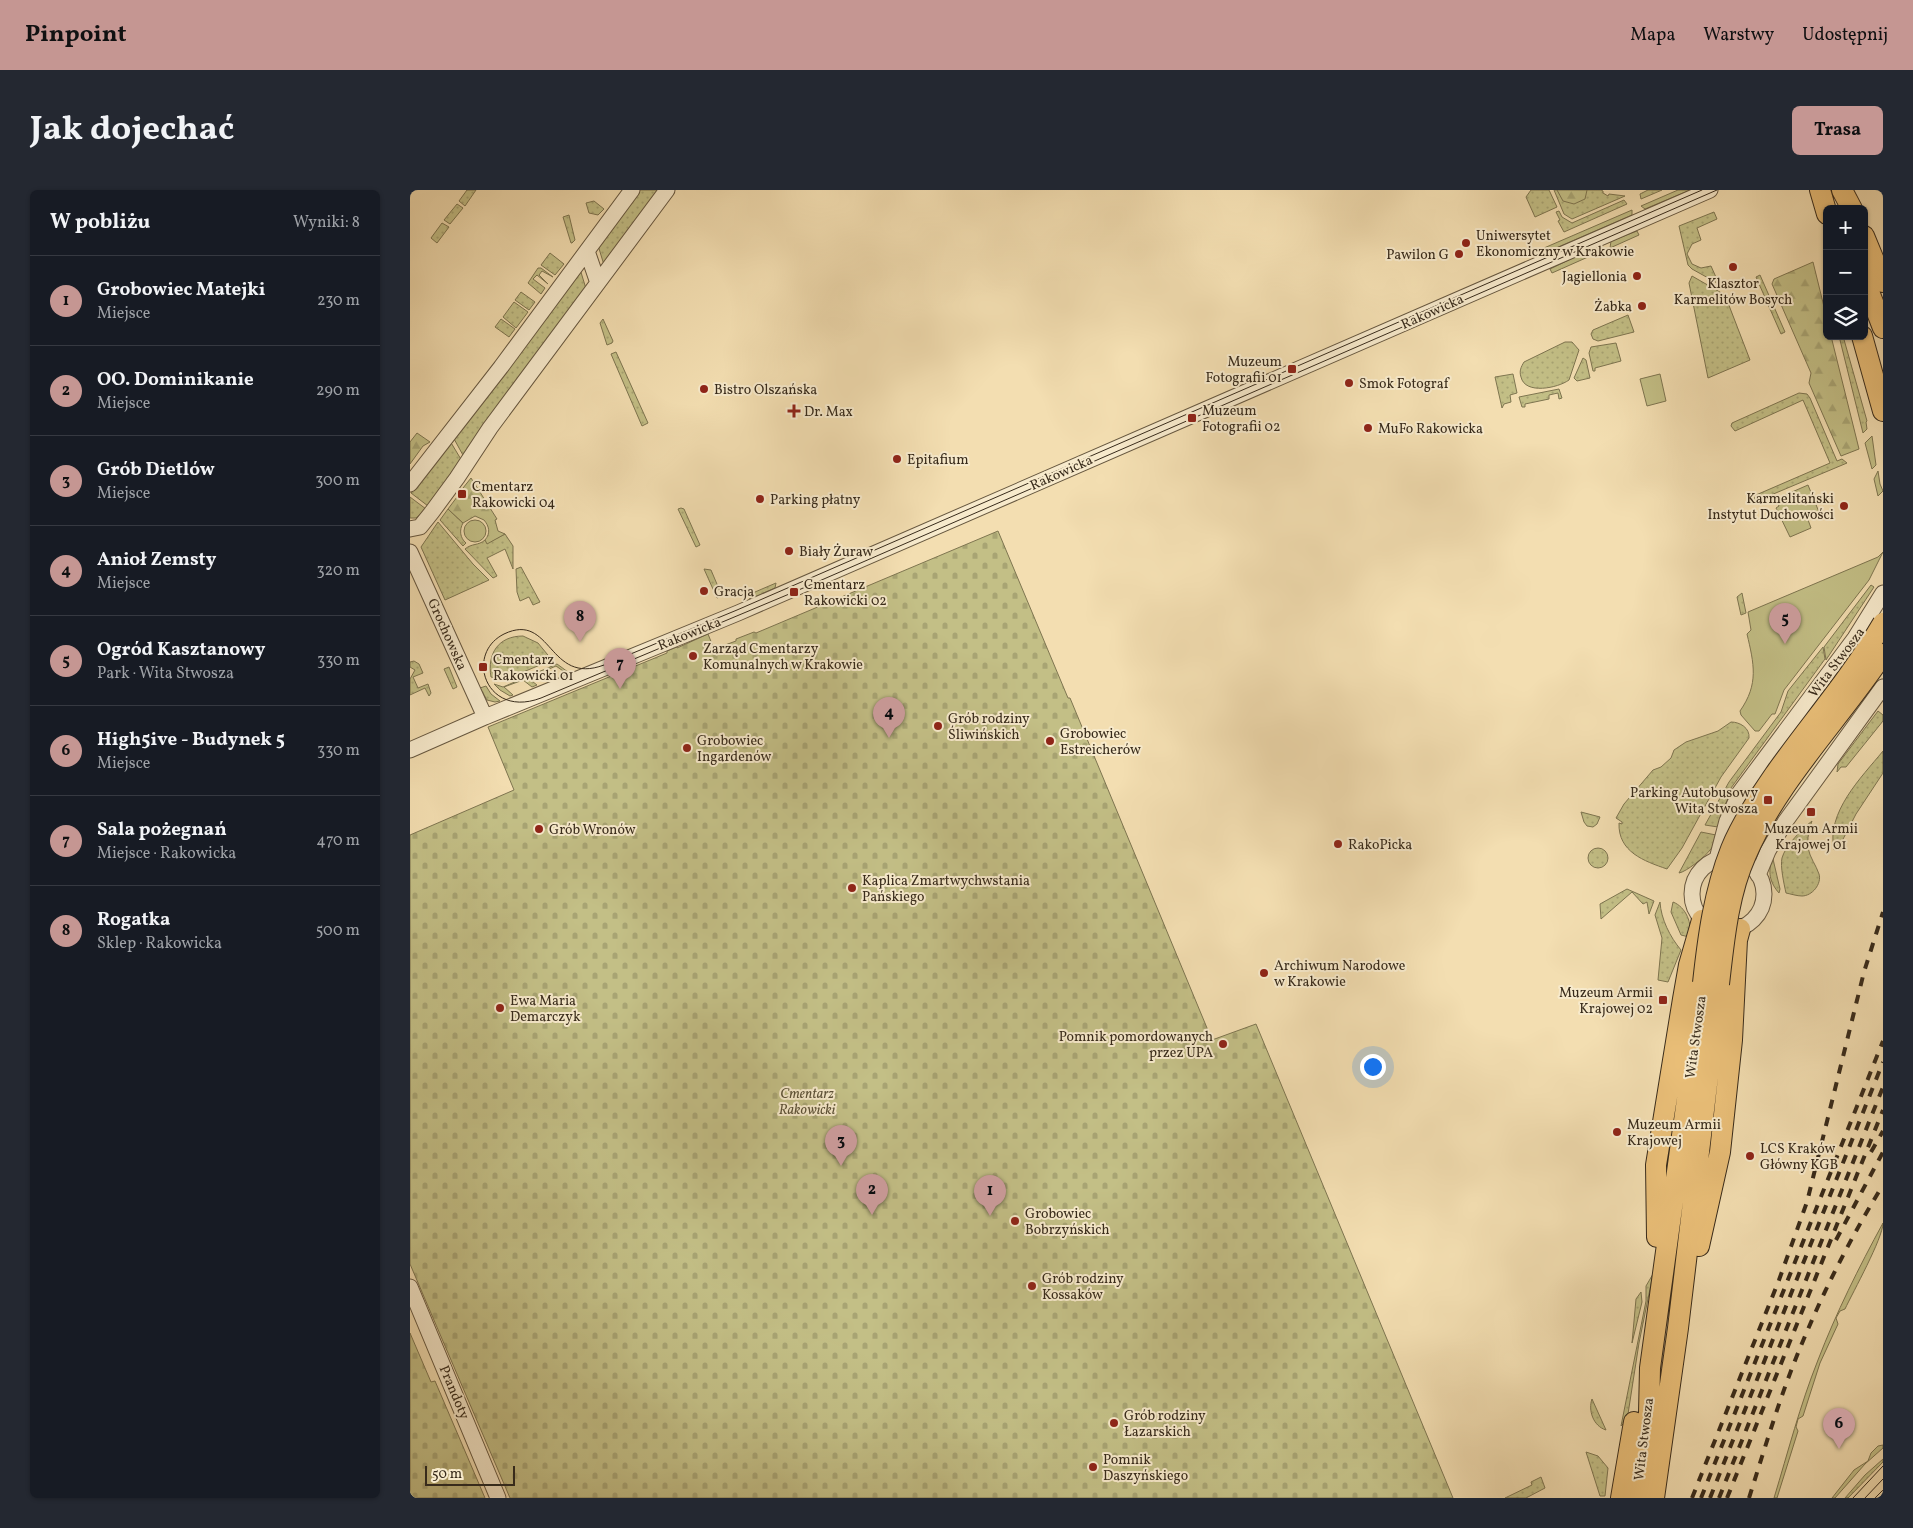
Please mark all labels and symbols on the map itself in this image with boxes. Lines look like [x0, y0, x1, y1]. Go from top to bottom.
place label: Uniwersytet Ekonomiczny w Krakowie [1476, 227, 1635, 262]
marker: Uniwersytet Ekonomiczny w Krakowie [1460, 237, 1472, 249]
place label: Pawilon G [1386, 246, 1449, 265]
marker: Pawilon G [1453, 248, 1465, 260]
marker: Klasztor Karmelitów Bosych [1727, 261, 1739, 273]
place label: Jagiellonia [1562, 268, 1627, 287]
marker: Jagiellonia [1631, 270, 1643, 282]
place label: Klasztor Karmelitów Bosych [1674, 275, 1792, 310]
street label: Rakowicka [1398, 290, 1467, 335]
place label: Żabka [1594, 298, 1632, 317]
marker: Żabka [1636, 300, 1648, 312]
place label: Muzeum Fotografii 01 [1206, 353, 1282, 388]
marker: Muzeum Fotografii 01 [1286, 363, 1298, 375]
place label: Smok Fotograf [1359, 375, 1450, 394]
marker: Smok Fotograf [1343, 377, 1355, 389]
place label: Bistro Olszańska [714, 381, 817, 400]
marker: Bistro Olszańska [698, 383, 710, 395]
place label: Muzeum Fotografii 02 [1202, 402, 1281, 437]
place label: Dr. Max [804, 403, 853, 422]
marker: Dr. Max [788, 405, 800, 417]
marker: Muzeum Fotografii 02 [1186, 412, 1198, 424]
place label: MuFo Rakowicka [1378, 420, 1483, 439]
marker: MuFo Rakowicka [1362, 422, 1374, 434]
place label: Epitafium [907, 451, 969, 470]
street label: Rakowicka [1027, 451, 1096, 496]
marker: Epitafium [891, 453, 903, 465]
place label: Cmentarz Rakowicki 04 [472, 478, 555, 513]
marker: Cmentarz Rakowicki 04 [456, 488, 468, 500]
place label: Karmelitański Instytut Duchowości [1707, 490, 1834, 525]
place label: Parking płatny [770, 491, 861, 510]
marker: Parking płatny [754, 493, 766, 505]
marker: Karmelitański Instytut Duchowości [1838, 500, 1850, 512]
place label: Biały Żuraw [799, 543, 873, 562]
marker: Biały Żuraw [783, 545, 795, 557]
place label: Cmentarz Rakowicki 02 [804, 576, 887, 611]
place label: Gracja [714, 583, 754, 602]
marker: Gracja [698, 585, 710, 597]
marker: Cmentarz Rakowicki 02 [788, 586, 800, 598]
street label: Grochowska [422, 596, 471, 673]
pin: 8 [564, 601, 596, 642]
pin: 5 [1769, 603, 1801, 644]
street label: Rakowicka [655, 613, 724, 656]
street label: Wita Stwosza [1805, 624, 1870, 702]
place label: Zarząd Cmentarzy Komunalnych w Krakowie [703, 640, 863, 675]
pin: 7 [604, 648, 636, 689]
marker: Zarząd Cmentarzy Komunalnych w Krakowie [687, 650, 699, 662]
place label: Cmentarz Rakowicki 01 [493, 651, 574, 686]
marker: Cmentarz Rakowicki 01 [477, 661, 489, 673]
pin: 4 [873, 697, 905, 738]
place label: Grób rodziny Śliwińskich [948, 710, 1030, 745]
marker: Grób rodziny Śliwińskich [932, 720, 944, 732]
place label: Grobowiec Estreicherów [1060, 725, 1141, 760]
place label: Grobowiec Ingardenów [697, 732, 772, 767]
marker: Grobowiec Estreicherów [1044, 735, 1056, 747]
marker: Grobowiec Ingardenów [681, 742, 693, 754]
place label: Parking Autobusowy Wita Stwosza [1630, 784, 1758, 819]
marker: Parking Autobusowy Wita Stwosza [1762, 794, 1774, 806]
marker: Muzeum Armii Krajowej 01 [1805, 806, 1817, 818]
place label: Muzeum Armii Krajowej 01 [1764, 820, 1858, 855]
place label: Grób Wronów [549, 821, 636, 840]
marker: Grób Wronów [533, 823, 545, 835]
place label: RakoPicka [1348, 836, 1412, 855]
marker: RakoPicka [1332, 838, 1344, 850]
place label: Kaplica Zmartwychwstania Pańskiego [862, 872, 1030, 907]
marker: Kaplica Zmartwychwstania Pańskiego [846, 882, 858, 894]
place label: Archiwum Narodowe w Krakowie [1274, 957, 1406, 992]
marker: Archiwum Narodowe w Krakowie [1258, 967, 1270, 979]
place label: Muzeum Armii Krajowej 02 [1559, 984, 1653, 1019]
place label: Ewa Maria Demarczyk [510, 992, 581, 1027]
marker: Muzeum Armii Krajowej 02 [1657, 994, 1669, 1006]
street label: Wita Stwosza [1681, 995, 1712, 1080]
marker: Ewa Maria Demarczyk [494, 1002, 506, 1014]
place label: Pomnik pomordowanych przez UPA [1059, 1028, 1213, 1063]
marker: Pomnik pomordowanych przez UPA [1217, 1038, 1229, 1050]
your location [1360, 1054, 1386, 1080]
park label: Cmentarz Rakowicki [779, 1085, 836, 1120]
place label: Muzeum Armii Krajowej [1627, 1116, 1721, 1151]
pin: 3 [825, 1125, 857, 1166]
marker: Muzeum Armii Krajowej [1611, 1126, 1623, 1138]
place label: LCS Kraków Główny KGB [1760, 1140, 1838, 1175]
marker: LCS Kraków Główny KGB [1744, 1150, 1756, 1162]
pin: 2 [856, 1174, 888, 1215]
pin: 1 [974, 1175, 1006, 1216]
place label: Grobowiec Bobrzyńskich [1025, 1205, 1110, 1240]
marker: Grobowiec Bobrzyńskich [1009, 1215, 1021, 1227]
place label: Grób rodziny Kossaków [1042, 1270, 1124, 1305]
marker: Grób rodziny Kossaków [1026, 1280, 1038, 1292]
street label: Prandoty [434, 1363, 474, 1423]
street label: Wita Stwosza [1630, 1397, 1659, 1482]
place label: Grób rodziny Łazarskich [1124, 1407, 1206, 1442]
pin: 6 [1823, 1408, 1855, 1449]
marker: Grób rodziny Łazarskich [1108, 1417, 1120, 1429]
place label: Pomnik Daszyńskiego [1103, 1451, 1188, 1486]
marker: Pomnik Daszyńskiego [1087, 1461, 1099, 1473]
scale bar [425, 1463, 515, 1486]

